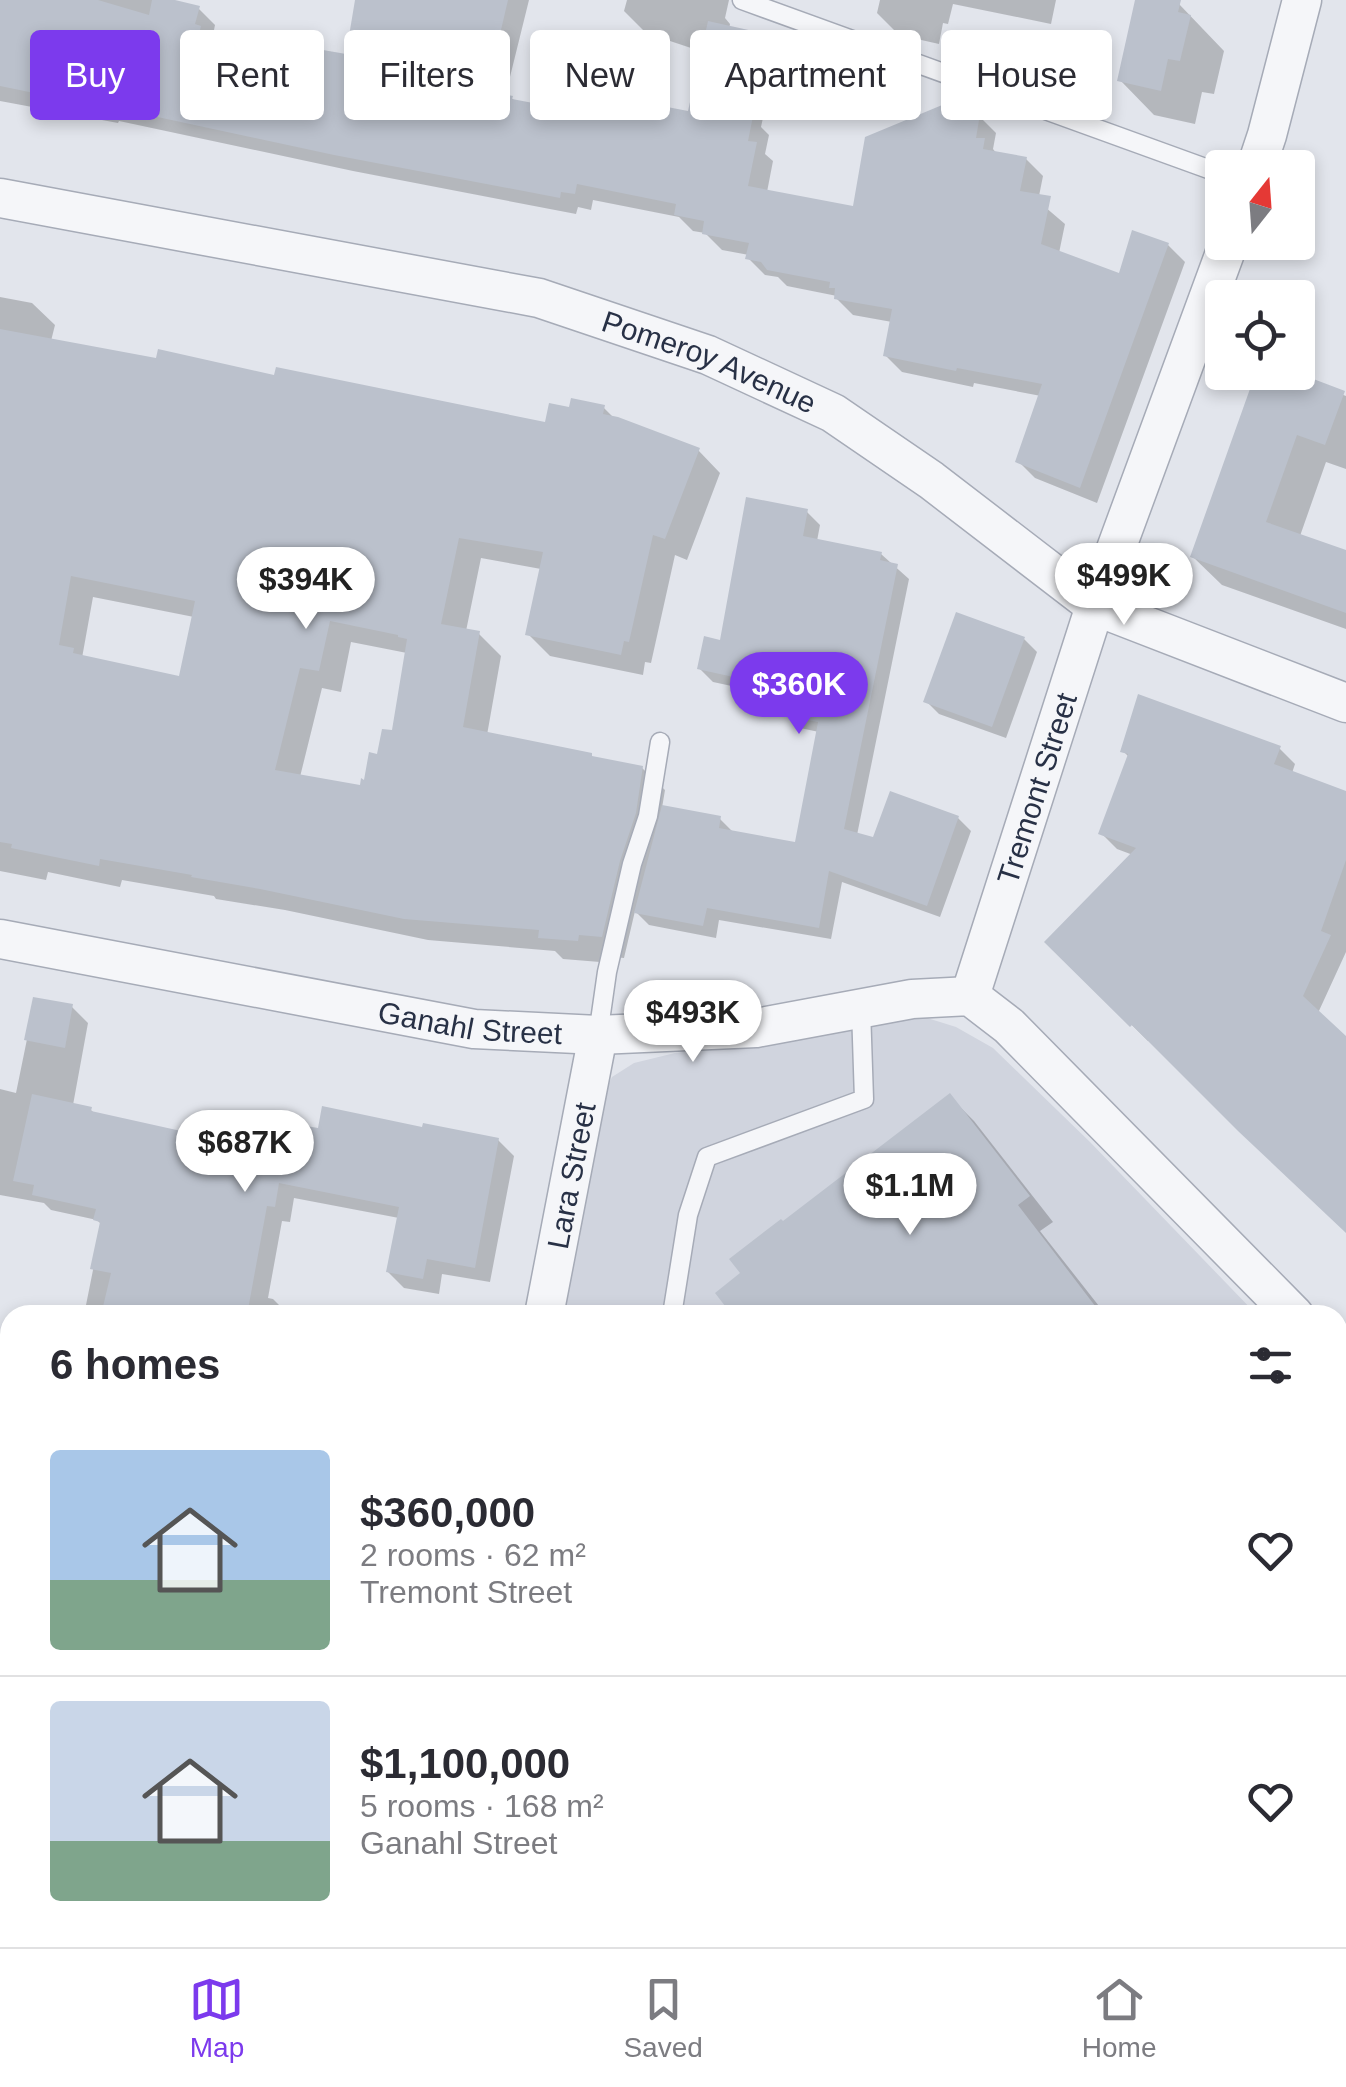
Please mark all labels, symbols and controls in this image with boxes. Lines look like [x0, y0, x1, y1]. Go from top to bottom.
chip: Buy [30, 30, 160, 120]
chip: Rent [180, 30, 324, 120]
chip: Filters [344, 30, 510, 120]
chip: New [530, 30, 670, 120]
chip: Apartment [690, 30, 921, 120]
chip: House [941, 30, 1112, 120]
north arrow [1205, 150, 1315, 260]
map controls [1205, 150, 1315, 390]
button: locate [1205, 280, 1315, 390]
street label: Pomeroy Avenue [598, 304, 821, 419]
pin: $499K [1054, 543, 1194, 628]
pin: $394K [236, 547, 376, 632]
text: $499K [1077, 557, 1171, 593]
text: $394K [259, 561, 353, 597]
pin: $360K [729, 652, 869, 737]
text: $360K [752, 666, 846, 702]
street label: Tremont Street [990, 688, 1083, 888]
pin: $493K [623, 980, 763, 1065]
text: $493K [646, 994, 740, 1030]
street label: Ganahl Street [376, 995, 563, 1050]
street label: Lara Street [541, 1099, 601, 1252]
pin: $687K [175, 1110, 315, 1195]
text: $687K [198, 1124, 292, 1160]
pin: $1.1M [840, 1153, 980, 1238]
text: $1.1M [866, 1167, 954, 1203]
icon: filters [1243, 1338, 1298, 1393]
text: 6 homes [50, 1341, 220, 1388]
text: $360,000 [360, 1489, 535, 1536]
icon: home [130, 1490, 250, 1610]
icon: heart [1243, 1523, 1298, 1578]
text: 2 rooms · 62 m² [360, 1537, 586, 1573]
text: Tremont Street [360, 1574, 572, 1610]
text: $1,100,000 [360, 1740, 570, 1787]
icon: home [130, 1741, 250, 1861]
icon: heart [1243, 1774, 1298, 1829]
text: 5 rooms · 168 m² [360, 1788, 604, 1824]
text: Ganahl Street [360, 1825, 557, 1861]
tab: Map [189, 1972, 244, 2064]
tab: Saved [623, 1972, 703, 2064]
tab: Home [1082, 1972, 1156, 2064]

